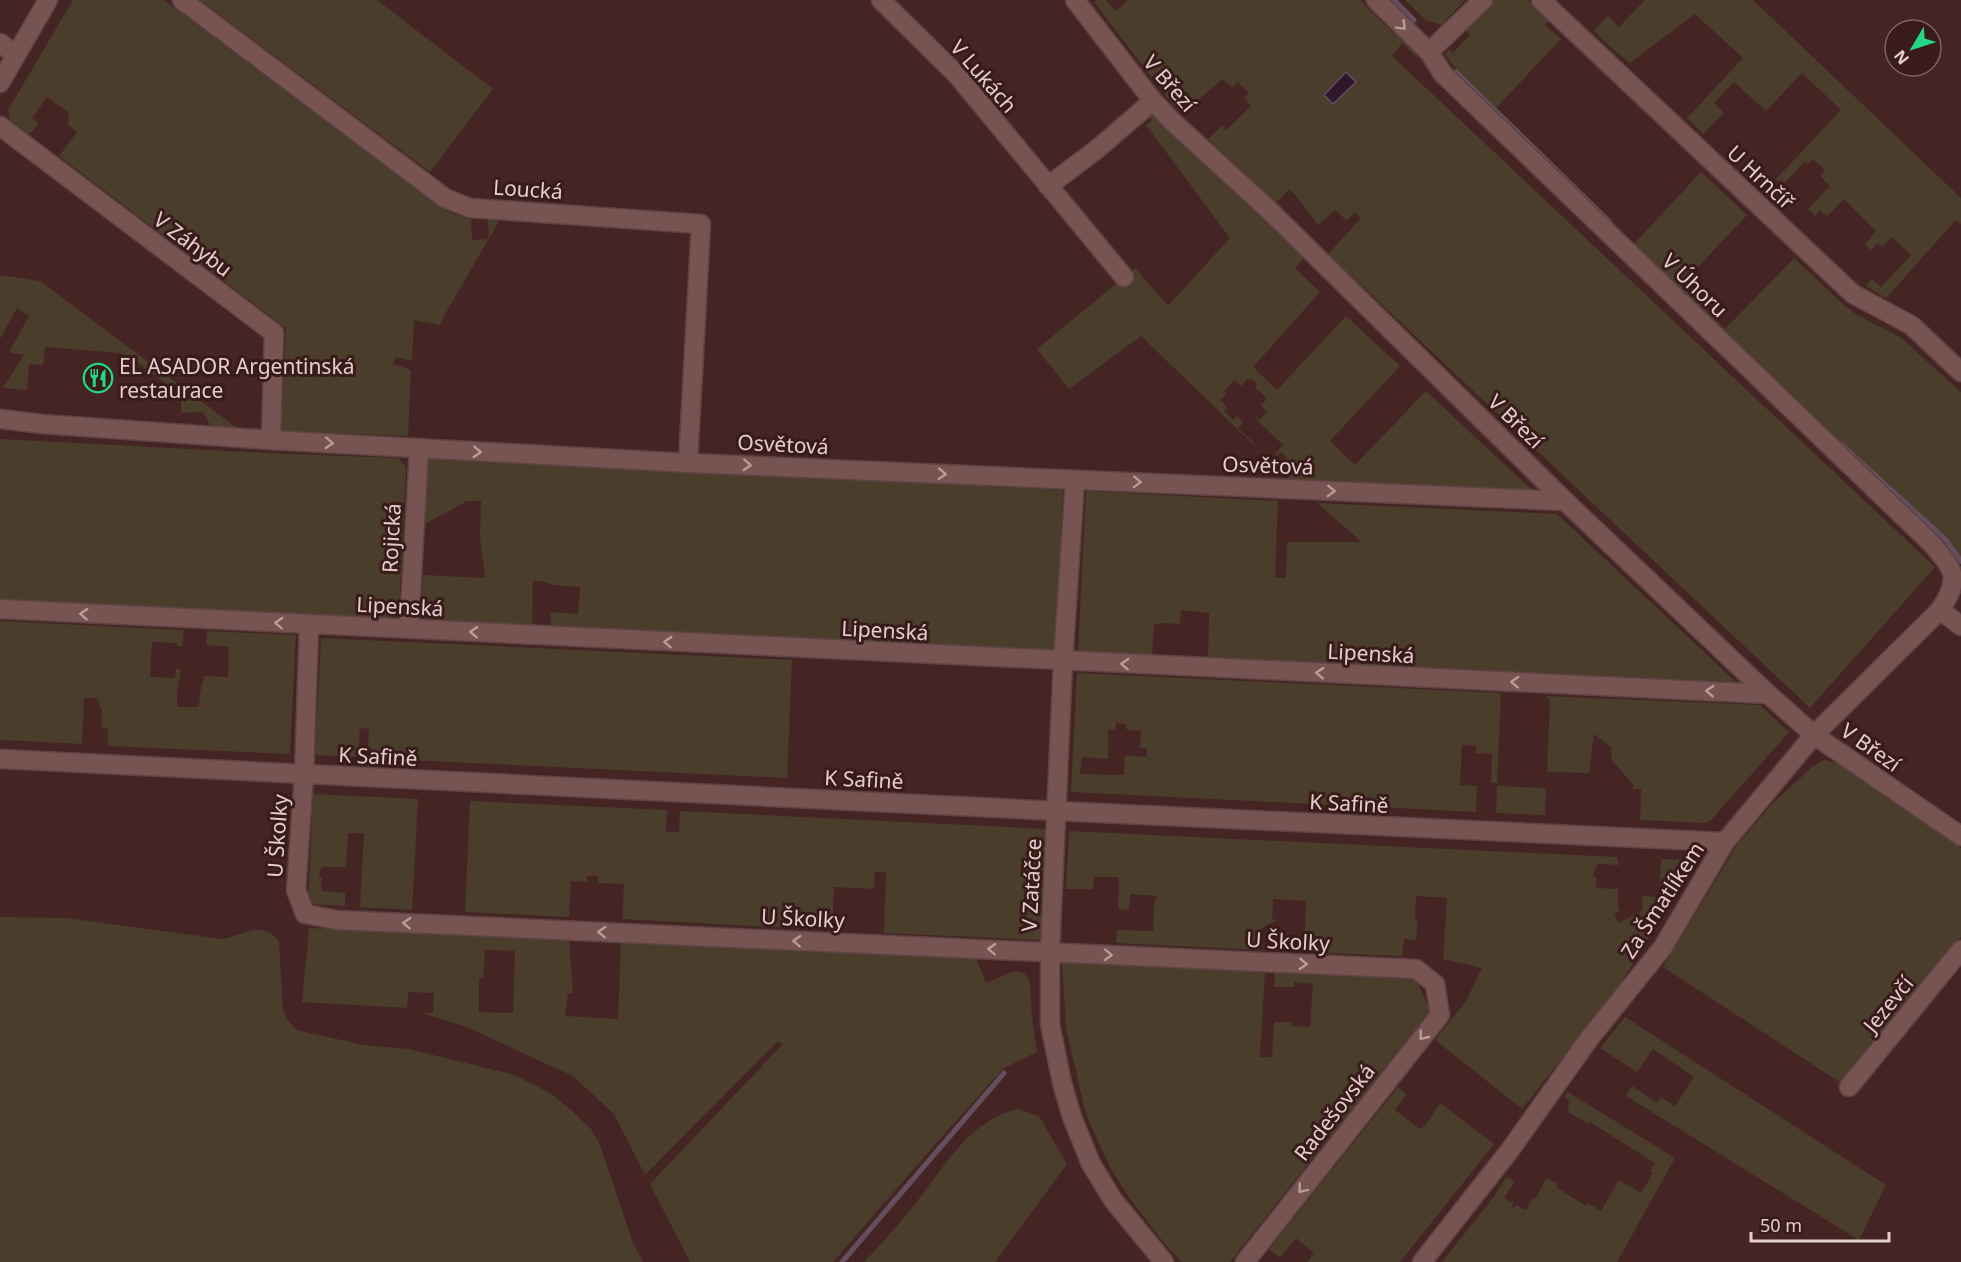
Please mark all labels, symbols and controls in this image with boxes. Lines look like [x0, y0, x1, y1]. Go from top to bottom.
north arrow [1883, 18, 1943, 78]
one-way arrow [1396, 19, 1406, 30]
street label: V Lukách [945, 34, 1023, 118]
text: N [1889, 45, 1914, 69]
street label: V Březí [1137, 49, 1203, 118]
street label: U Hrnčíř [1721, 139, 1801, 215]
street label: Loucká [492, 173, 564, 205]
street label: V Záhybu [148, 205, 238, 283]
street label: V Úhoru [1656, 247, 1734, 323]
place label: EL ASADOR Argentinská restaurace [119, 352, 354, 404]
restaurant icon: EL ASADOR Argentinská restaurace [82, 362, 114, 394]
street label: V Březí [1482, 388, 1550, 455]
street label: Osvětová [737, 428, 829, 460]
one-way arrow [325, 437, 334, 450]
one-way arrow [472, 445, 481, 458]
street label: Osvětová [1222, 449, 1314, 481]
one-way arrow [742, 459, 751, 472]
one-way arrow [937, 467, 946, 480]
one-way arrow [1132, 476, 1141, 489]
one-way arrow [1327, 484, 1336, 497]
street label: Rojická [375, 502, 407, 574]
street label: Lipenská [356, 590, 444, 622]
one-way arrow [80, 607, 89, 620]
street label: Lipenská [841, 614, 929, 646]
one-way arrow [274, 617, 283, 630]
one-way arrow [469, 626, 478, 639]
one-way arrow [664, 636, 673, 649]
street label: Lipenská [1327, 637, 1415, 669]
one-way arrow [1121, 657, 1130, 670]
one-way arrow [1316, 666, 1325, 679]
one-way arrow [1510, 675, 1519, 688]
one-way arrow [1705, 684, 1714, 697]
street label: V Březí [1836, 716, 1907, 778]
street label: K Safině [338, 740, 418, 772]
street label: K Safině [824, 763, 904, 795]
street label: K Safině [1309, 787, 1389, 819]
street label: U Školky [260, 793, 294, 879]
street label: Za Šmatlíkem [1614, 836, 1710, 964]
street label: V Zatáčce [1015, 838, 1047, 932]
street label: U Školky [761, 902, 846, 934]
one-way arrow [403, 917, 412, 930]
one-way arrow [597, 925, 606, 938]
street label: U Školky [1246, 925, 1331, 957]
one-way arrow [792, 934, 801, 947]
one-way arrow [987, 943, 996, 956]
one-way arrow [1104, 948, 1113, 961]
one-way arrow [1299, 957, 1308, 970]
street label: Jezevčí [1855, 970, 1920, 1040]
one-way arrow [1420, 1029, 1431, 1040]
street label: Radešovská [1287, 1058, 1381, 1166]
one-way arrow [1299, 1182, 1310, 1193]
scale bar [1751, 1205, 1889, 1243]
text: 50 m [1760, 1213, 1802, 1237]

